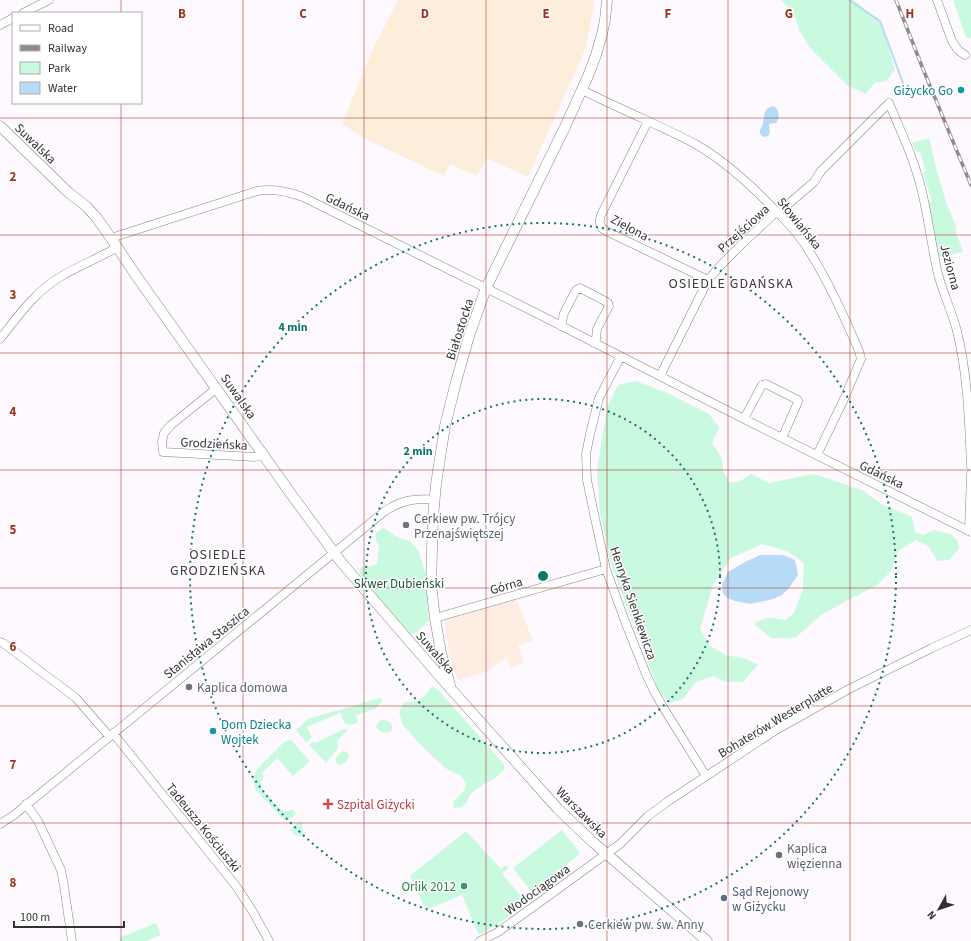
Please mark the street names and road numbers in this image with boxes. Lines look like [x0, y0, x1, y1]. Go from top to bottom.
street label: Suwalska [11, 119, 60, 168]
street label: Gdańska [322, 188, 373, 225]
street label: Słowiańska [773, 194, 826, 254]
street label: Przejściowa [714, 201, 774, 257]
street label: Zielona [607, 210, 652, 245]
street label: Jeziorna [935, 242, 965, 292]
street label: Białostocka [442, 296, 478, 362]
street label: Suwalska [216, 370, 260, 423]
street label: Grodzieńska [180, 433, 248, 455]
street label: Gdańska [856, 456, 907, 493]
street label: Henryka Sienkiewicza [605, 544, 661, 662]
street label: Górna [488, 573, 525, 599]
street label: Stanisława Staszica [160, 603, 253, 683]
street label: Suwalska [412, 627, 459, 678]
street label: Bohaterów Westerplatte [715, 679, 836, 762]
street label: Tadeusza Kościuszki [162, 779, 245, 876]
street label: Warszawska [552, 783, 611, 842]
street label: Wodociągowa [501, 860, 574, 920]

